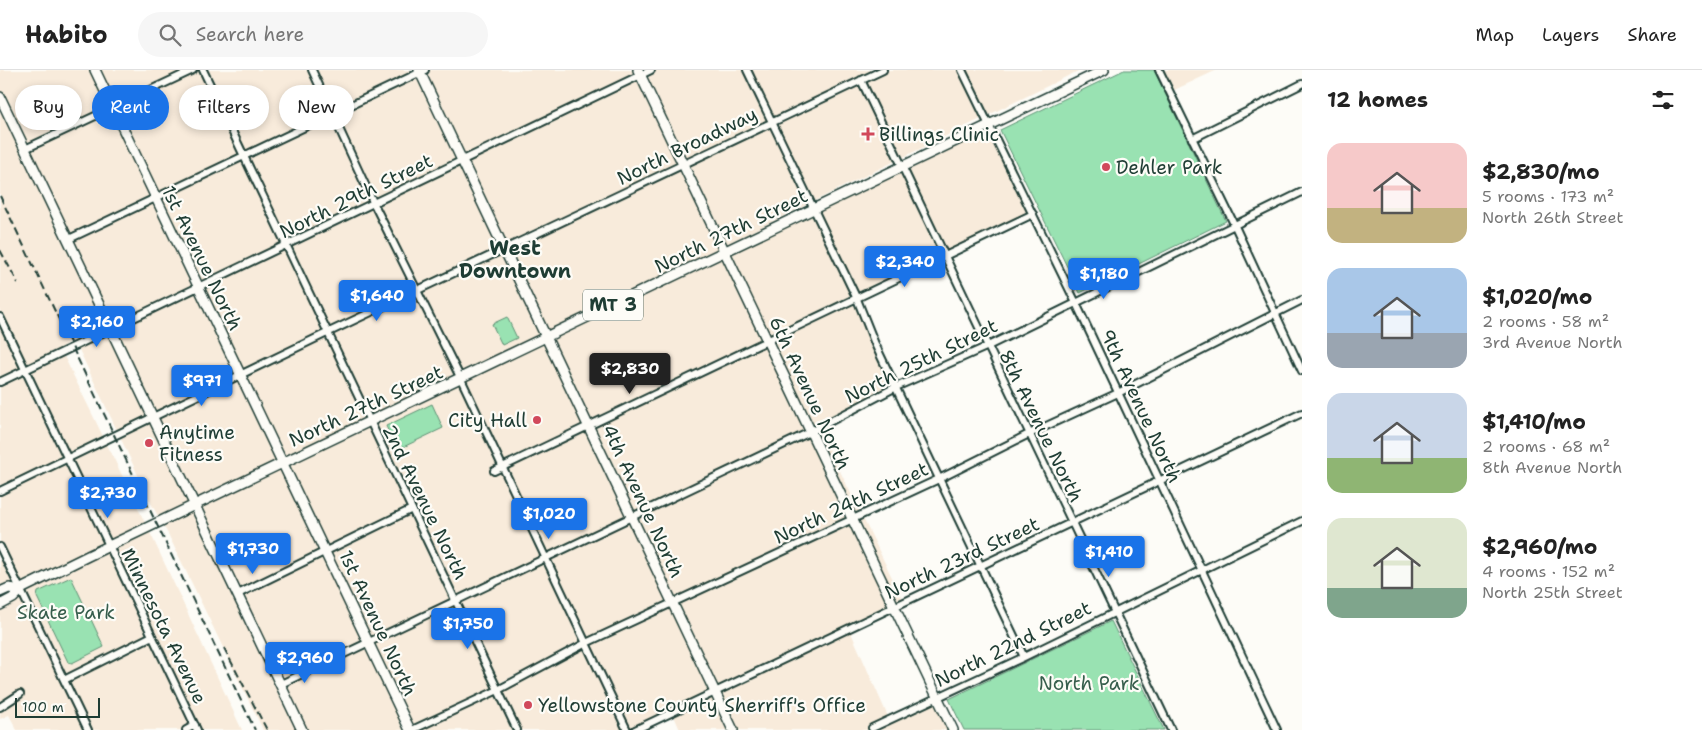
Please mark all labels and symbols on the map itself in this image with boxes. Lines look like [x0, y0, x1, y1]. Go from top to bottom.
street label: North Broadway [613, 101, 761, 191]
place label: Billings Clinic [879, 122, 999, 147]
marker: Billings Clinic [861, 127, 875, 141]
street label: North 29th Street [275, 148, 437, 244]
place label: Dehler Park [1116, 155, 1223, 180]
marker: Dehler Park [1100, 161, 1112, 173]
street label: 1st Avenue North [156, 181, 248, 335]
street label: North 27th Street [650, 183, 812, 279]
district label: West Downtown [459, 235, 571, 284]
pin: $2,340 [864, 246, 946, 288]
pin: $1,180 [1063, 258, 1145, 300]
pin: $1,640 [336, 280, 418, 322]
road number: MT 3 [583, 290, 643, 320]
pin: $2,160 [56, 306, 138, 348]
street label: 6th Avenue North [763, 312, 857, 474]
street label: North 25th Street [840, 313, 1002, 409]
street label: 9th Avenue North [1094, 325, 1188, 487]
street label: 8th Avenue North [993, 346, 1089, 506]
pin: $2,830 [589, 352, 671, 395]
street label: North 27th Street [285, 359, 447, 453]
pin: $971 [172, 364, 232, 407]
place label: City Hall [448, 408, 527, 433]
marker: City Hall [531, 414, 543, 426]
place label: Anytime Fitness [159, 420, 235, 467]
street label: 2nd Avenue North [376, 420, 474, 584]
street label: 4th Avenue North [596, 420, 690, 582]
marker: Anytime Fitness [143, 437, 155, 449]
street label: North 24th Street [770, 456, 932, 550]
pin: $2,730 [67, 476, 149, 519]
pin: $1,020 [508, 498, 590, 540]
street label: North 23rd Street [881, 511, 1043, 605]
pin: $1,730 [212, 532, 294, 575]
pin: $1,410 [1068, 536, 1150, 578]
street label: Minnesota Avenue [115, 544, 213, 708]
street label: 1st Avenue North [333, 546, 423, 700]
street label: North 22nd Street [931, 595, 1095, 693]
park label: Skate Park [17, 600, 115, 625]
pin: $1,750 [427, 608, 509, 650]
pin: $2,960 [264, 642, 346, 684]
park label: North Park [1038, 671, 1140, 696]
place label: Yellowstone County Sherriff's Office [538, 693, 866, 718]
scale bar [15, 695, 100, 718]
marker: Yellowstone County Sherriff's Office [522, 699, 534, 711]

